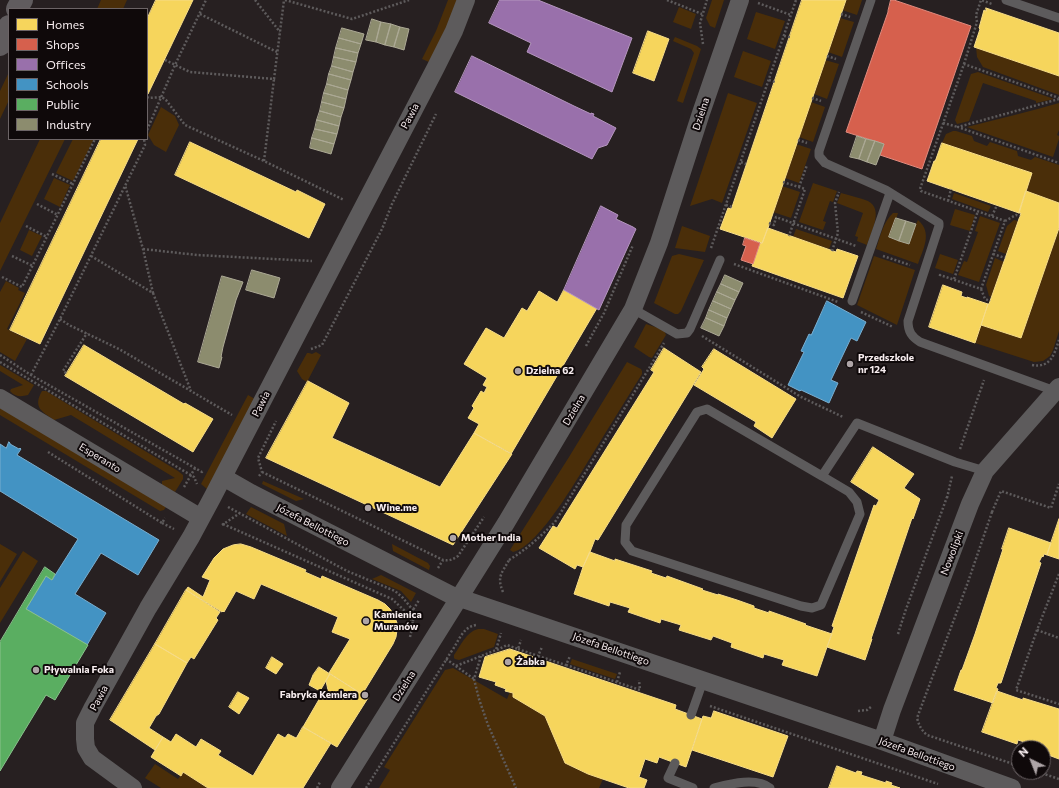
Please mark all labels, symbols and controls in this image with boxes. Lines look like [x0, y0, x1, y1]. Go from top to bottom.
legend [8, 8, 148, 140]
text: Homes [46, 17, 84, 31]
text: Shops [46, 37, 80, 51]
text: Offices [46, 57, 86, 71]
text: Schools [46, 77, 89, 91]
street label: Dzielna [690, 96, 712, 132]
text: Public [46, 97, 79, 111]
street label: Pawia [398, 101, 422, 131]
text: Industry [46, 117, 91, 131]
place label: Przedszkole nr 124 [858, 352, 914, 376]
marker: Przedszkole nr 124 [845, 359, 855, 369]
place label: Dzielna 62 [526, 365, 574, 377]
marker: Dzielna 62 [513, 366, 523, 376]
street label: Pawia [249, 389, 273, 419]
street label: Dzielna [560, 392, 588, 428]
street label: Esperanto [77, 441, 123, 475]
street label: Józefa Bellottiego [275, 501, 351, 549]
place label: Wine.me [376, 502, 417, 514]
marker: Wine.me [363, 503, 373, 513]
street label: Nowolipki [938, 529, 966, 577]
place label: Mother India [461, 532, 521, 544]
marker: Mother India [448, 533, 458, 543]
place label: Kamienica Muranów [374, 609, 422, 632]
marker: Kamienica Muranów [361, 616, 371, 626]
street label: Józefa Bellottiego [571, 630, 651, 668]
place label: Żabka [516, 656, 545, 668]
marker: Żabka [503, 657, 513, 667]
place label: Pływalnia Foka [44, 664, 114, 676]
marker: Pływalnia Foka [31, 665, 41, 675]
street label: Dzielna [390, 669, 418, 703]
street label: Pawia [87, 683, 111, 713]
place label: Fabryka Kemlera [280, 689, 357, 701]
marker: Fabryka Kemlera [360, 690, 370, 700]
street label: Józefa Bellottiego [877, 735, 957, 773]
north arrow [1011, 740, 1051, 780]
text: N [1016, 744, 1031, 759]

